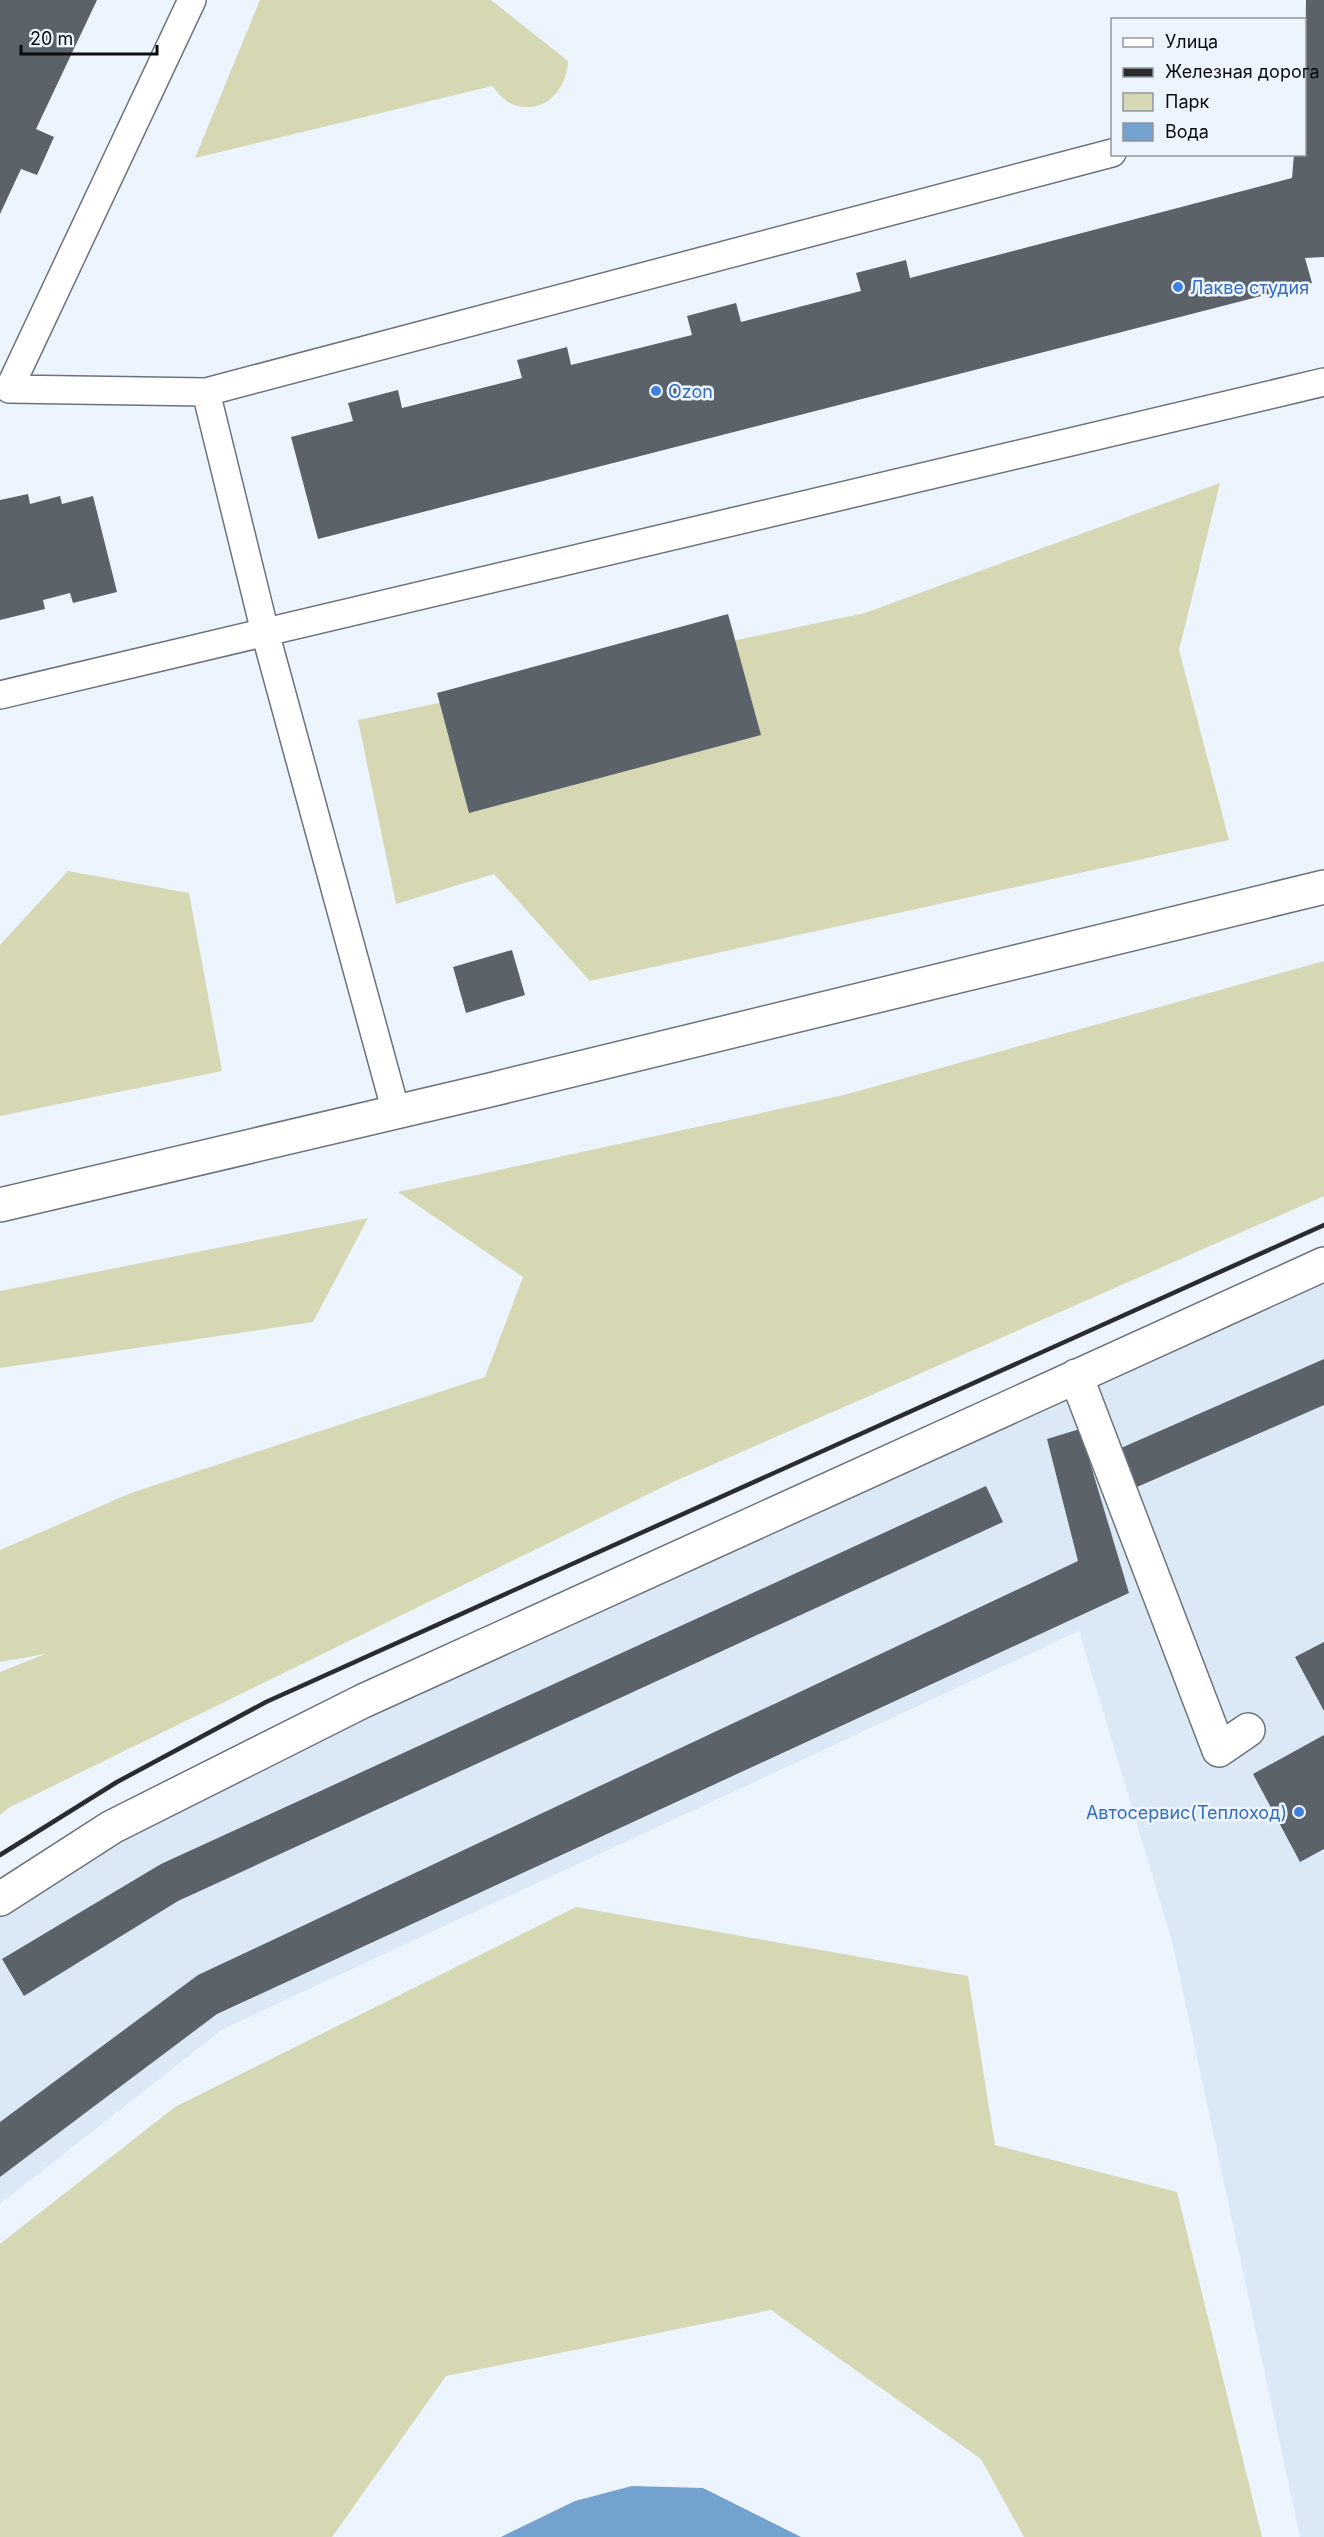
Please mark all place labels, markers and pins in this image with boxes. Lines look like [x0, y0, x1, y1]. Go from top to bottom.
place label: Лакве студия [1190, 277, 1309, 298]
marker: Лакве студия [1171, 280, 1185, 294]
place label: Ozon [668, 381, 713, 402]
marker: Ozon [649, 384, 663, 398]
place label: Автосервис(Теплоход) [1086, 1802, 1287, 1823]
marker: Автосервис(Теплоход) [1292, 1805, 1306, 1819]

